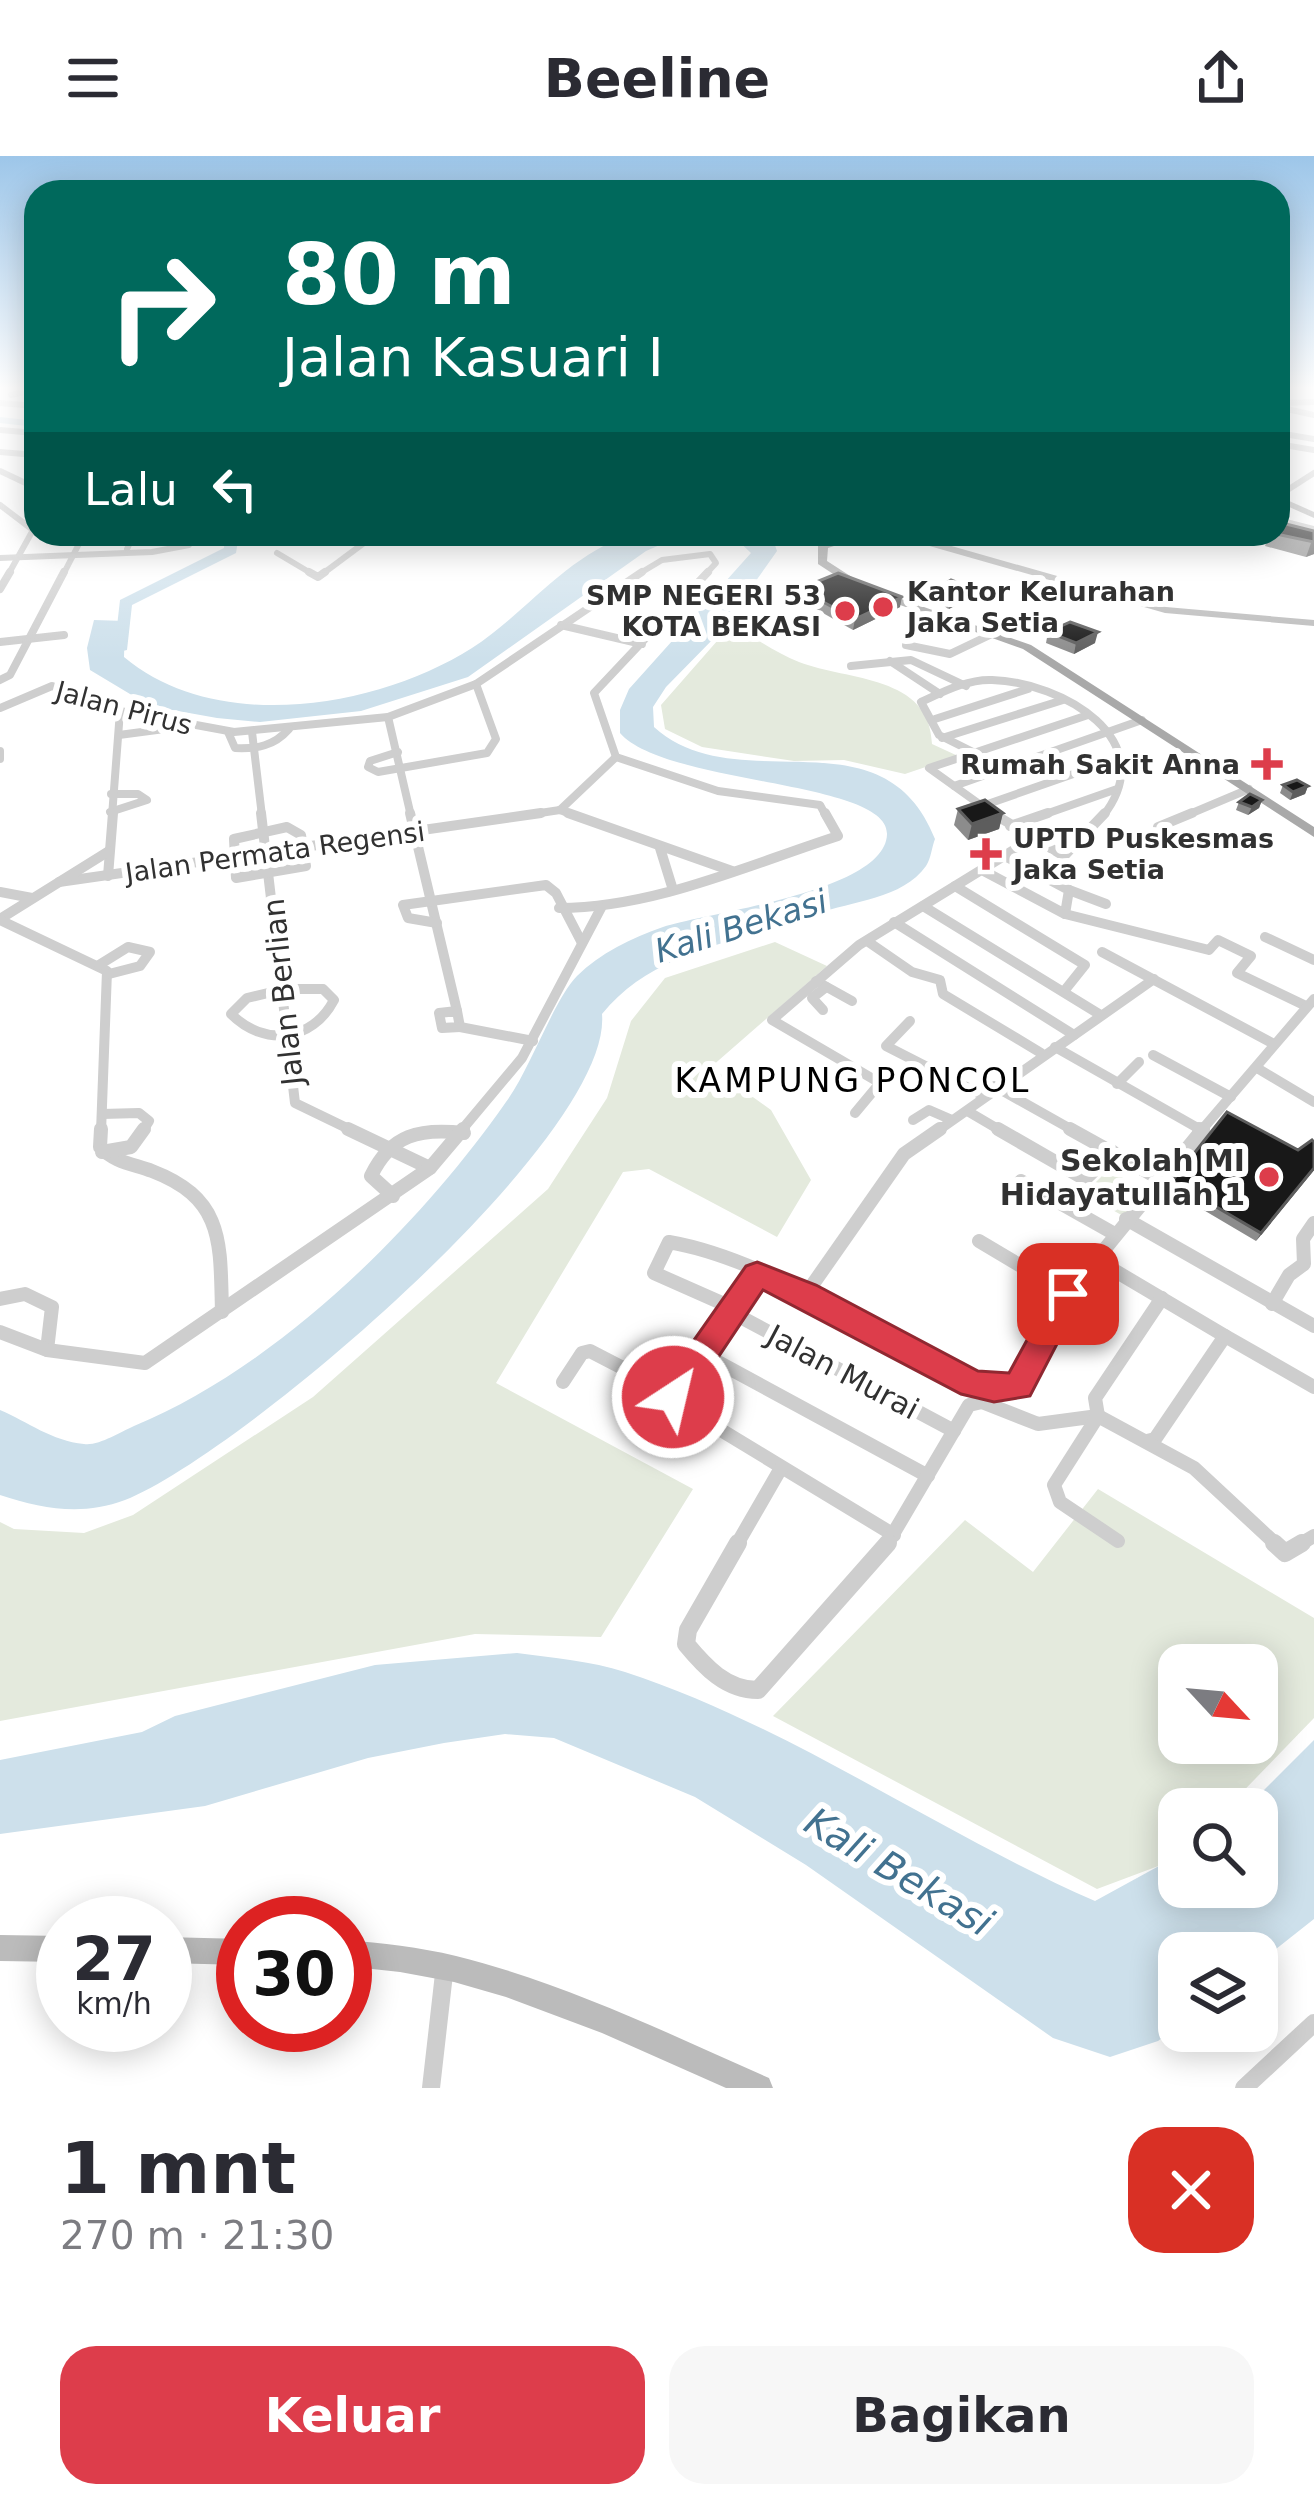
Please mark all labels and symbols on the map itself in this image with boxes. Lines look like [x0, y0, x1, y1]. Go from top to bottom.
place label: Kantor Kelurahan Jaka Setia [905, 576, 1175, 638]
place label: SMP NEGERI 53 KOTA BEKASI [586, 580, 821, 642]
marker: Kantor Kelurahan Jaka Setia [870, 594, 896, 620]
marker: SMP NEGERI 53 KOTA BEKASI [832, 598, 858, 624]
street label: Jalan Pirus [51, 674, 195, 741]
marker: Rumah Sakit Anna [1251, 748, 1283, 780]
place label: Rumah Sakit Anna [960, 749, 1240, 780]
street label: Jalan Permata Regensi [121, 816, 427, 889]
place label: UPTD Puskesmas Jaka Setia [1011, 823, 1274, 885]
marker: UPTD Puskesmas Jaka Setia [970, 838, 1002, 870]
water label: Kali Bekasi [650, 881, 832, 971]
street label: Jalan Berlian [256, 897, 310, 1089]
district label: KAMPUNG PONCOL [675, 1061, 1031, 1100]
place label: Sekolah MI Hidayatullah 1 [1000, 1143, 1245, 1212]
marker: Sekolah MI Hidayatullah 1 [1256, 1164, 1282, 1190]
pin [1017, 1243, 1119, 1345]
street label: Jalan Murai [760, 1317, 925, 1427]
position arrow [610, 1334, 736, 1460]
north arrow [1158, 1644, 1278, 1764]
water label: Kali Bekasi [797, 1798, 1001, 1946]
speed limit sign: 30 [216, 1896, 372, 2052]

